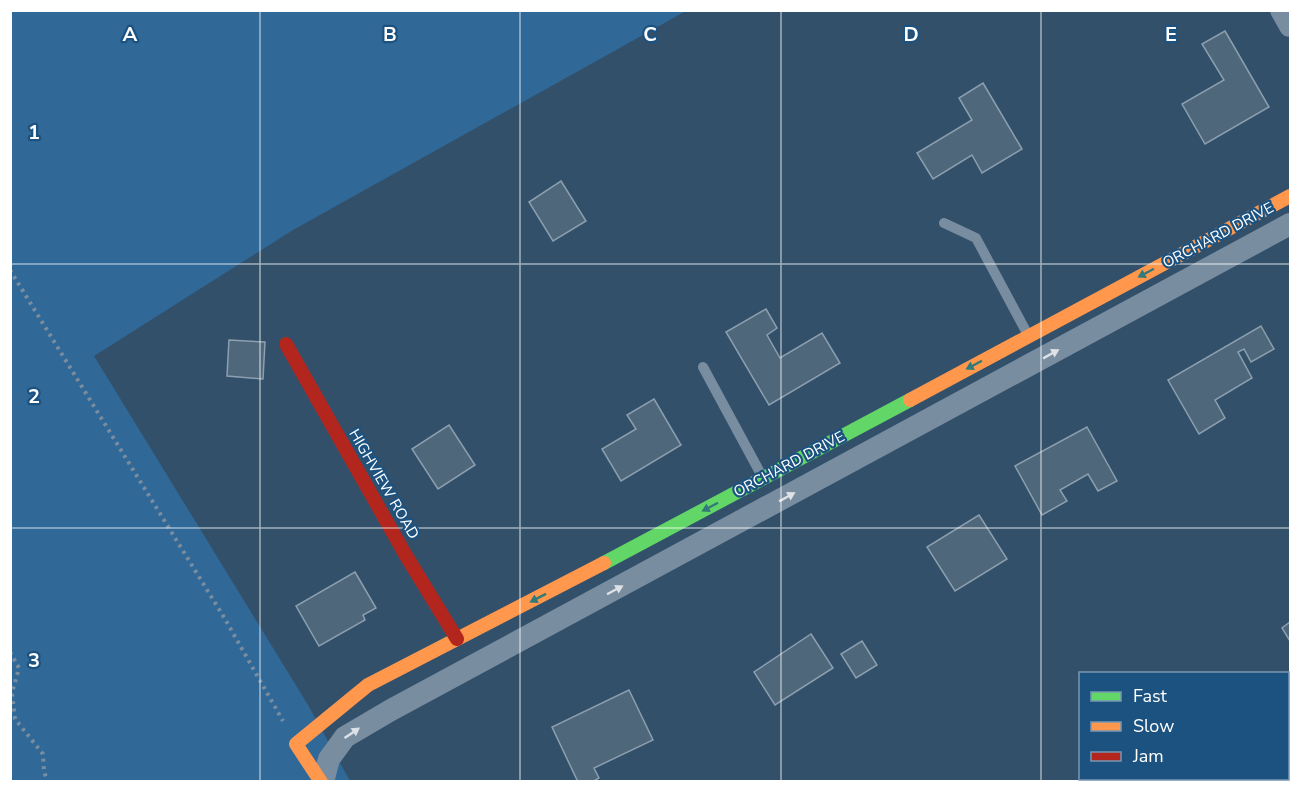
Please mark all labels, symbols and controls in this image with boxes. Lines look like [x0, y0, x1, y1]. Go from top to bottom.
text: A [123, 21, 138, 48]
text: B [383, 21, 397, 48]
text: C [643, 21, 657, 48]
text: D [903, 21, 919, 48]
text: E [1165, 21, 1177, 48]
text: 1 [28, 119, 40, 146]
street label: ORCHARD DRIVE [1159, 197, 1277, 273]
one-way arrow [1137, 268, 1154, 278]
one-way arrow [1043, 349, 1060, 359]
one-way arrow [965, 360, 982, 370]
text: 2 [28, 383, 40, 410]
street label: HIGHVIEW ROAD [344, 425, 424, 543]
street label: ORCHARD DRIVE [730, 426, 848, 502]
one-way arrow [779, 492, 796, 502]
one-way arrow [701, 502, 718, 512]
one-way arrow [607, 585, 624, 594]
one-way arrow [529, 593, 546, 603]
text: 3 [28, 647, 40, 674]
legend [1079, 672, 1289, 780]
text: Fast [1133, 684, 1168, 708]
text: Slow [1133, 714, 1174, 738]
one-way arrow [344, 728, 361, 739]
text: Jam [1132, 744, 1164, 768]

